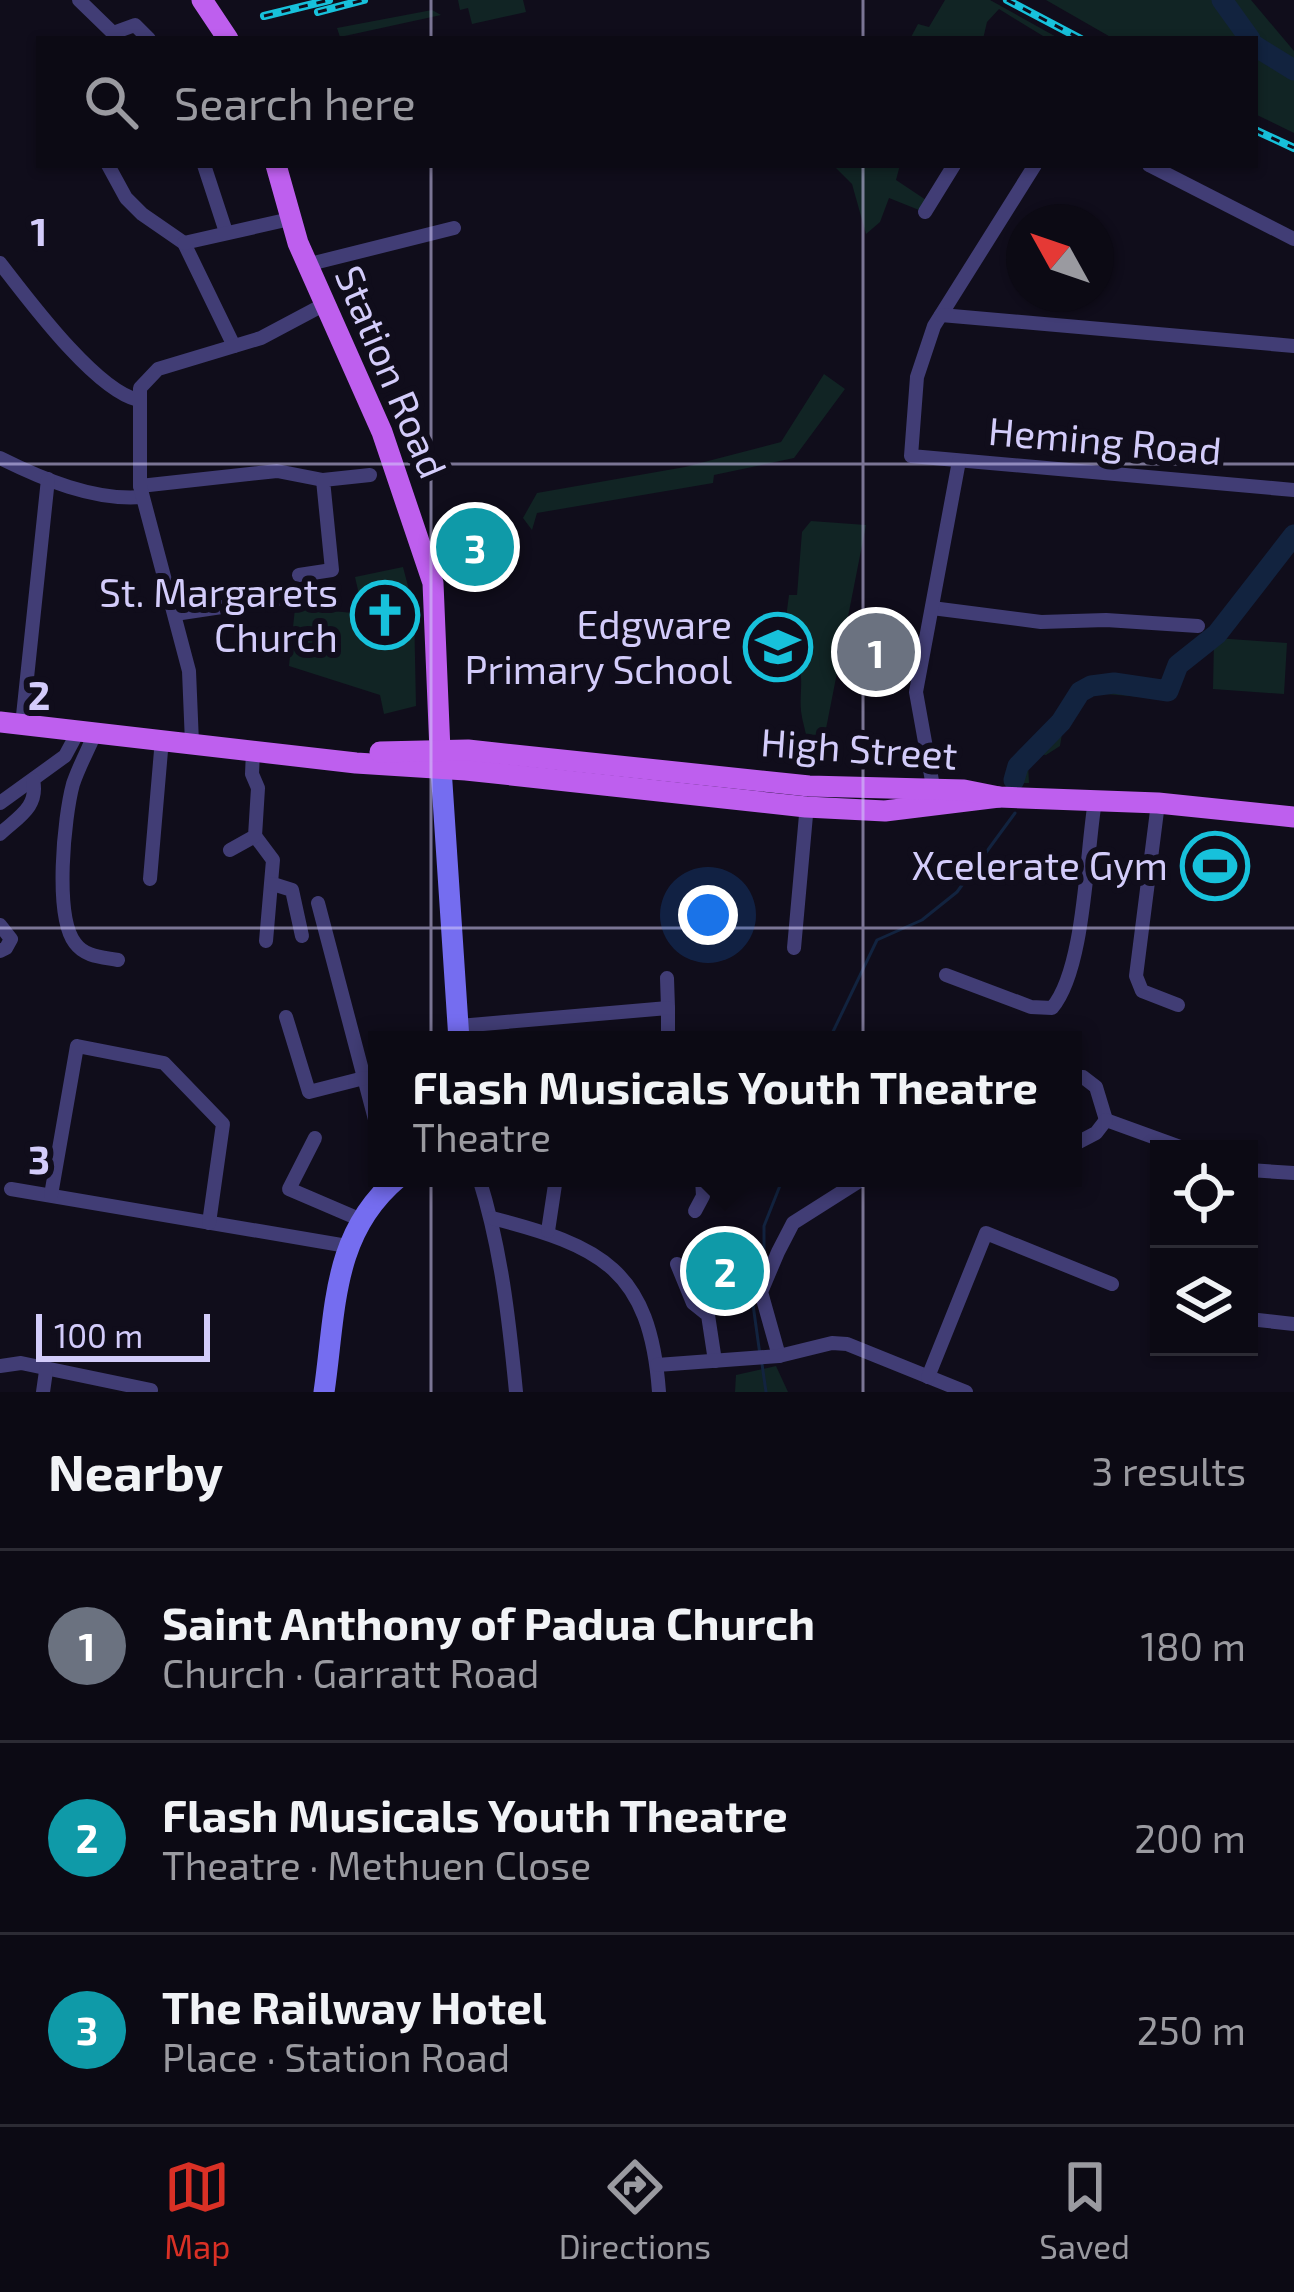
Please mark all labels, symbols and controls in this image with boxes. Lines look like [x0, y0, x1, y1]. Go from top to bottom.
search box [36, 36, 1258, 168]
icon: search [78, 69, 144, 135]
text: Search here [174, 75, 416, 129]
north arrow [1006, 204, 1114, 312]
text: 1 [31, 207, 47, 254]
street label: Station Road [327, 258, 458, 485]
street label: Heming Road [987, 406, 1224, 473]
pin: 3 [436, 502, 514, 592]
place label: St. Margarets Church [99, 568, 338, 660]
church icon: St. Margarets Church [350, 580, 420, 650]
place label: Edgware Primary School [464, 600, 732, 692]
pin: 1 [837, 607, 915, 697]
school or university icon: Edgware Primary School [743, 612, 813, 682]
text: 2 [28, 671, 50, 718]
street label: High Street [759, 717, 959, 778]
sports icon: Xcelerate Gym [1180, 831, 1250, 901]
place label: Xcelerate Gym [912, 841, 1168, 888]
your location [678, 885, 738, 945]
popup [368, 1031, 1082, 1187]
text: Flash Musicals Youth Theatre [412, 1059, 1038, 1113]
text: Theatre [412, 1113, 551, 1160]
text: 3 [28, 1135, 50, 1182]
map controls [1150, 1140, 1258, 1356]
button: locate [1150, 1140, 1258, 1248]
pin: 2 [686, 1226, 764, 1316]
button: layers [1150, 1248, 1258, 1356]
scale bar [36, 1308, 210, 1361]
text: 100 m [54, 1315, 143, 1355]
text: Nearby [48, 1440, 223, 1501]
text: 3 results [1092, 1447, 1246, 1494]
text: Saint Anthony of Padua Church [162, 1595, 815, 1649]
text: 1 [79, 1622, 95, 1669]
text: 180 m [1140, 1622, 1246, 1669]
text: Church · Garratt Road [162, 1649, 539, 1696]
text: Flash Musicals Youth Theatre [162, 1787, 788, 1841]
text: 2 [76, 1814, 98, 1861]
text: 200 m [1134, 1814, 1246, 1861]
text: Theatre · Methuen Close [162, 1841, 591, 1888]
text: The Railway Hotel [162, 1979, 546, 2033]
text: 3 [76, 2006, 98, 2053]
text: 250 m [1137, 2006, 1246, 2053]
text: Place · Station Road [162, 2033, 510, 2080]
tab: Map [164, 2154, 230, 2266]
tab: Directions [559, 2154, 711, 2266]
tab: Saved [1039, 2154, 1130, 2266]

